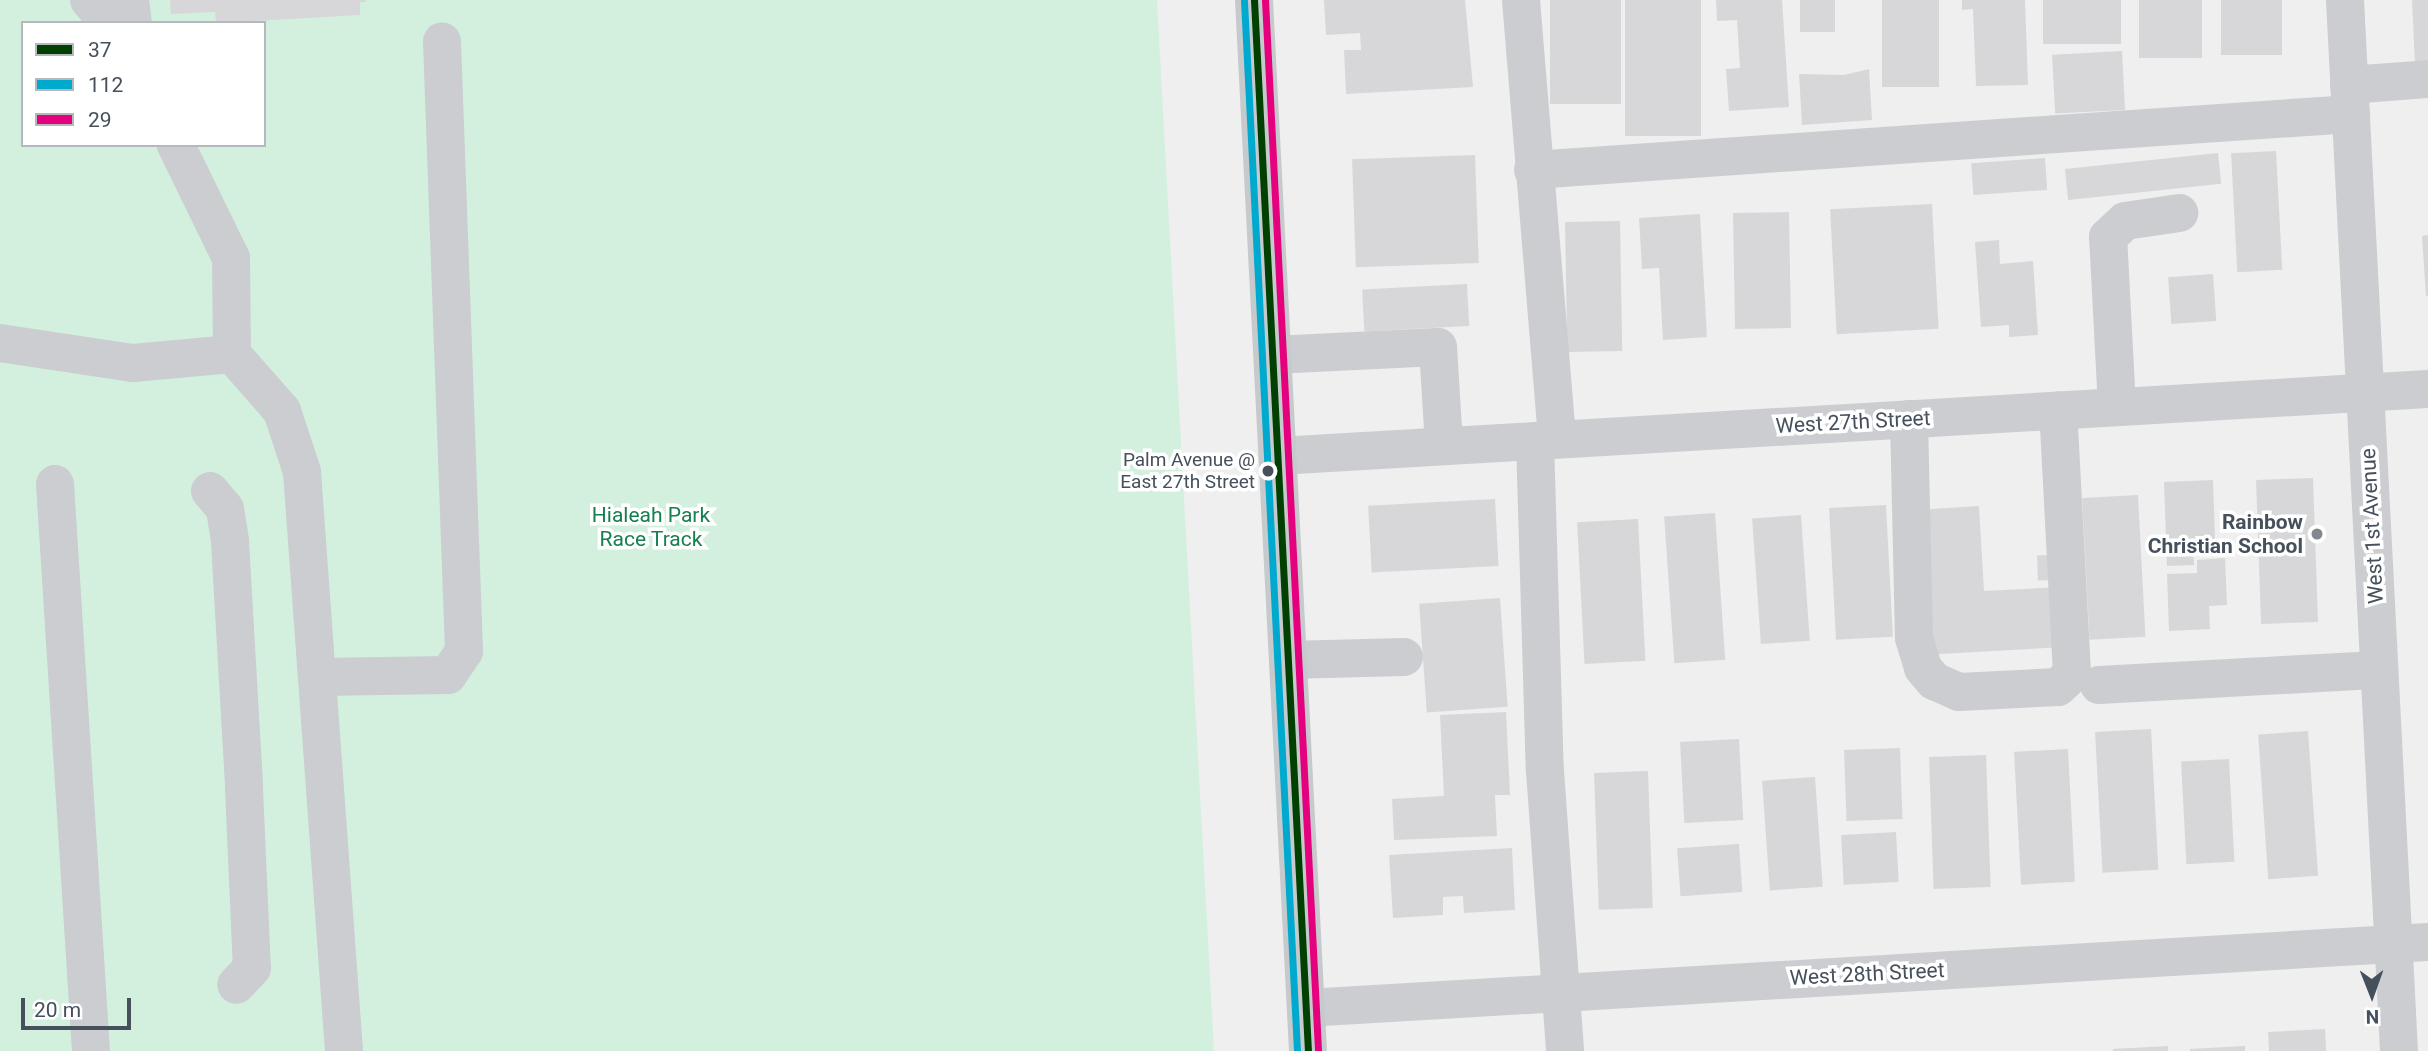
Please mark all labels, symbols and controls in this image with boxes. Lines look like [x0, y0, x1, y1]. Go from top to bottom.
legend [21, 21, 266, 147]
text: 37 [88, 38, 112, 62]
text: 112 [88, 73, 123, 97]
text: 29 [88, 108, 112, 132]
street label: West 27th Street [1775, 405, 1931, 439]
street label: West 1st Avenue [2355, 448, 2389, 604]
place label: Palm Avenue @ East 27th Street [1120, 449, 1255, 493]
marker: Palm Avenue @ East 27th Street [1261, 464, 1275, 478]
park label: Hialeah Park Race Track [592, 502, 710, 552]
place label: Rainbow Christian School [2148, 509, 2303, 559]
marker: Rainbow Christian School [2309, 526, 2325, 542]
street label: West 28th Street [1789, 957, 1945, 991]
north arrow [2337, 960, 2407, 1030]
scale bar [24, 984, 135, 1028]
text: 20 m [34, 998, 81, 1022]
text: N [2365, 1005, 2379, 1028]

